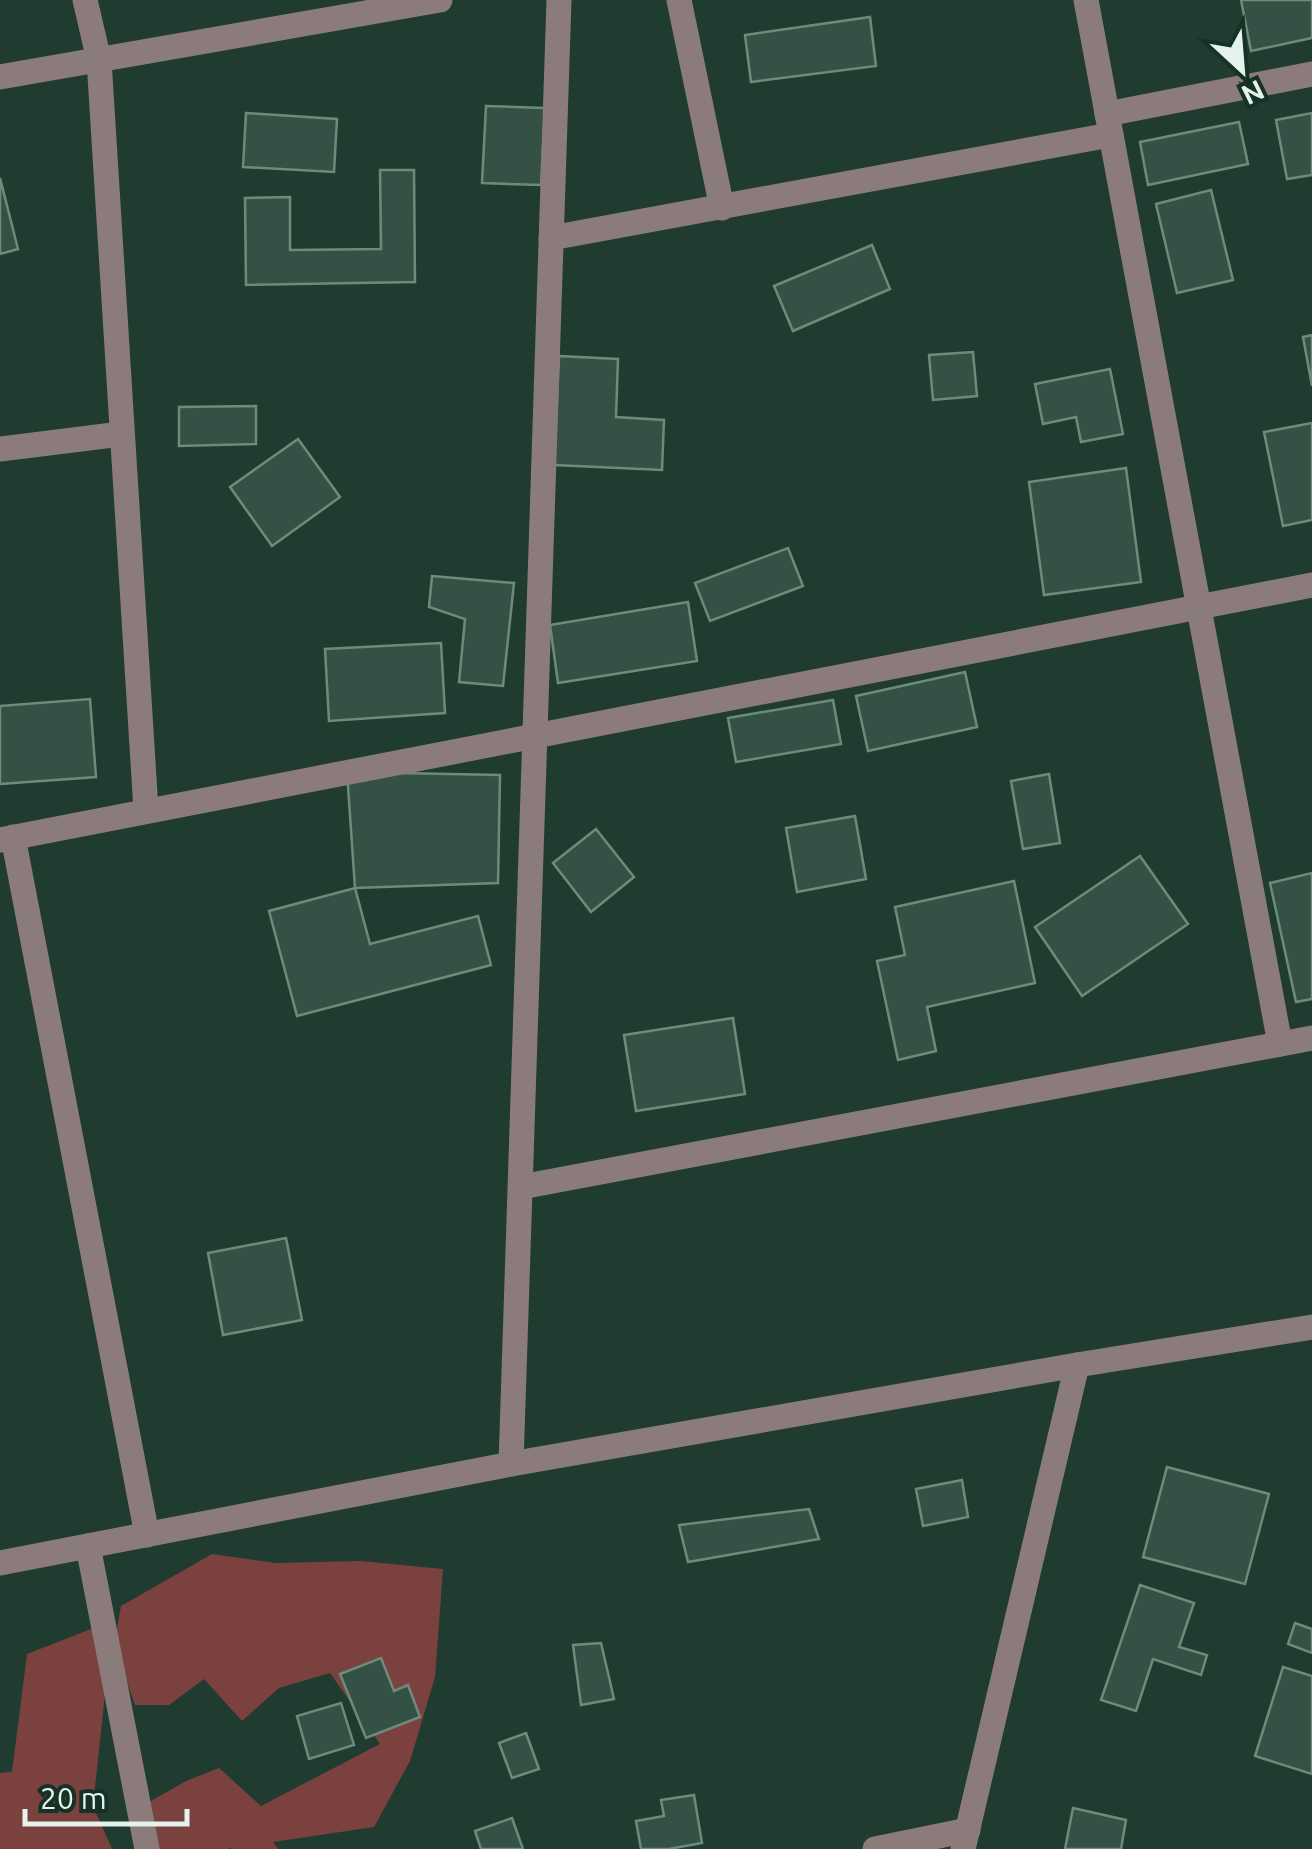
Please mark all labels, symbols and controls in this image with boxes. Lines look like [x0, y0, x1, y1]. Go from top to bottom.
north arrow [1192, 20, 1292, 120]
text: N [1237, 74, 1269, 111]
scale bar [25, 1764, 188, 1826]
text: 20 m [40, 1781, 107, 1815]

